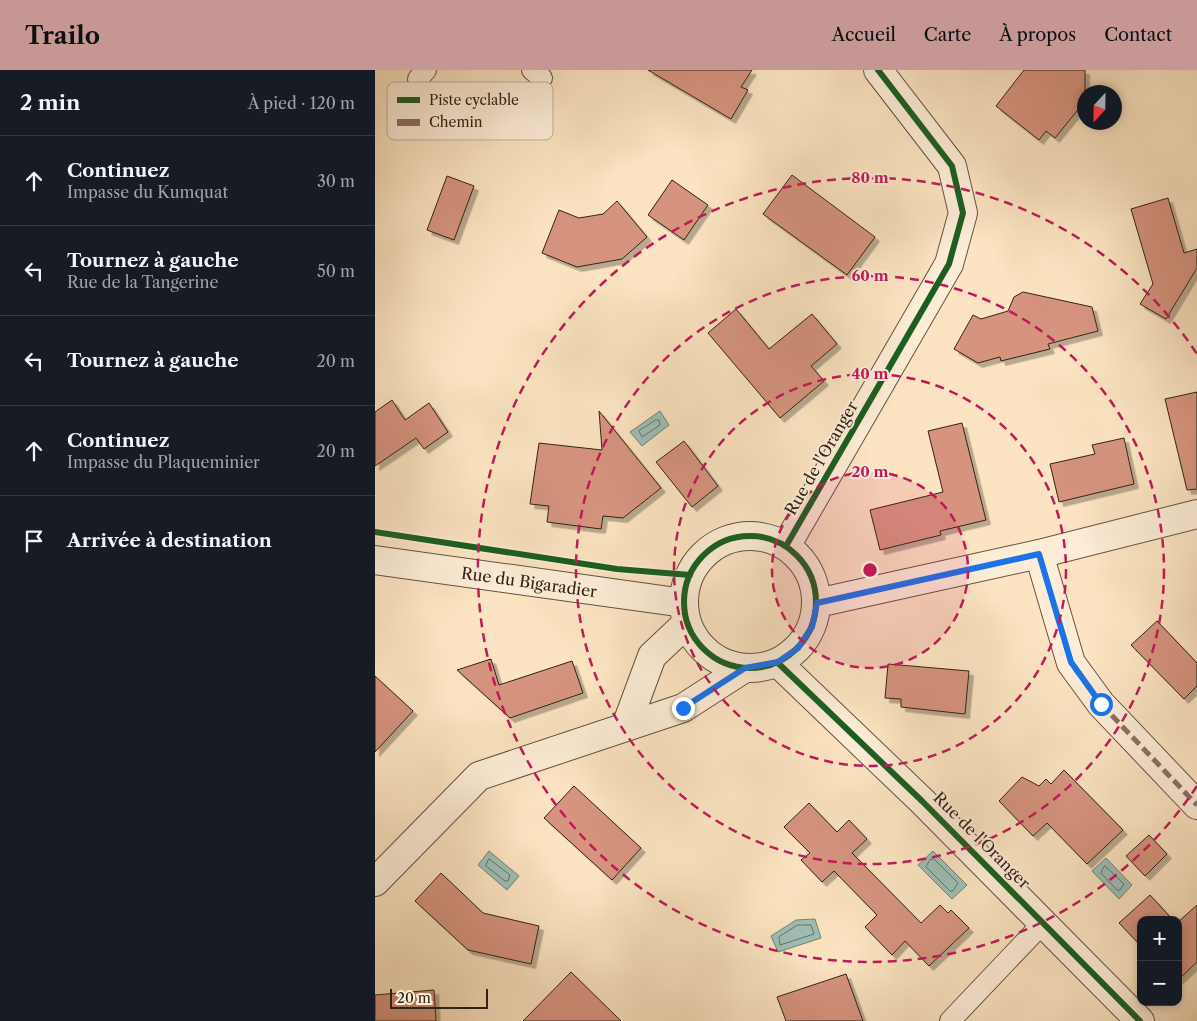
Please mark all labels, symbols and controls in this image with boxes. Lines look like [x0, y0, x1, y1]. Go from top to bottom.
text: Trailo [25, 21, 100, 50]
text: Accueil [832, 24, 896, 46]
text: Carte [924, 24, 971, 46]
text: À propos [999, 24, 1076, 46]
text: Contact [1104, 24, 1172, 46]
legend [387, 82, 553, 140]
north arrow [1077, 85, 1122, 130]
text: 2 min [20, 90, 80, 115]
text: Piste cyclable [429, 91, 519, 109]
text: À pied · 120 m [248, 93, 355, 113]
text: Chemin [429, 113, 483, 131]
text: Continuez [67, 159, 169, 182]
icon: ahead [20, 167, 48, 195]
text: 80 m [851, 168, 889, 187]
text: 30 m [317, 171, 355, 191]
text: Impasse du Kumquat [67, 182, 228, 202]
text: Tournez à gauche [67, 249, 239, 272]
icon: left [20, 257, 48, 285]
text: 50 m [317, 261, 355, 281]
text: 60 m [851, 266, 889, 285]
text: Rue de la Tangerine [67, 272, 218, 292]
icon: left [20, 347, 48, 375]
text: Tournez à gauche [67, 349, 239, 372]
text: 20 m [316, 351, 355, 371]
text: 40 m [851, 364, 889, 383]
street label: Rue de l'Oranger [780, 397, 862, 519]
text: Continuez [67, 429, 169, 452]
icon: ahead [20, 437, 48, 465]
text: 20 m [316, 441, 355, 461]
text: Impasse du Plaqueminier [67, 452, 260, 472]
text: 20 m [851, 462, 889, 481]
icon: arrive [20, 527, 48, 555]
text: Arrivée à destination [67, 529, 272, 552]
centre of rings [861, 561, 879, 579]
street label: Rue du Bigaradier [460, 563, 598, 601]
route start [1090, 693, 1113, 716]
route end [672, 697, 695, 720]
street label: Rue de l'Oranger [930, 788, 1035, 893]
map controls [1137, 916, 1182, 1006]
button: + [1137, 916, 1182, 961]
button: − [1137, 961, 1182, 1006]
scale bar [390, 986, 487, 1009]
text: 20 m [397, 989, 431, 1007]

